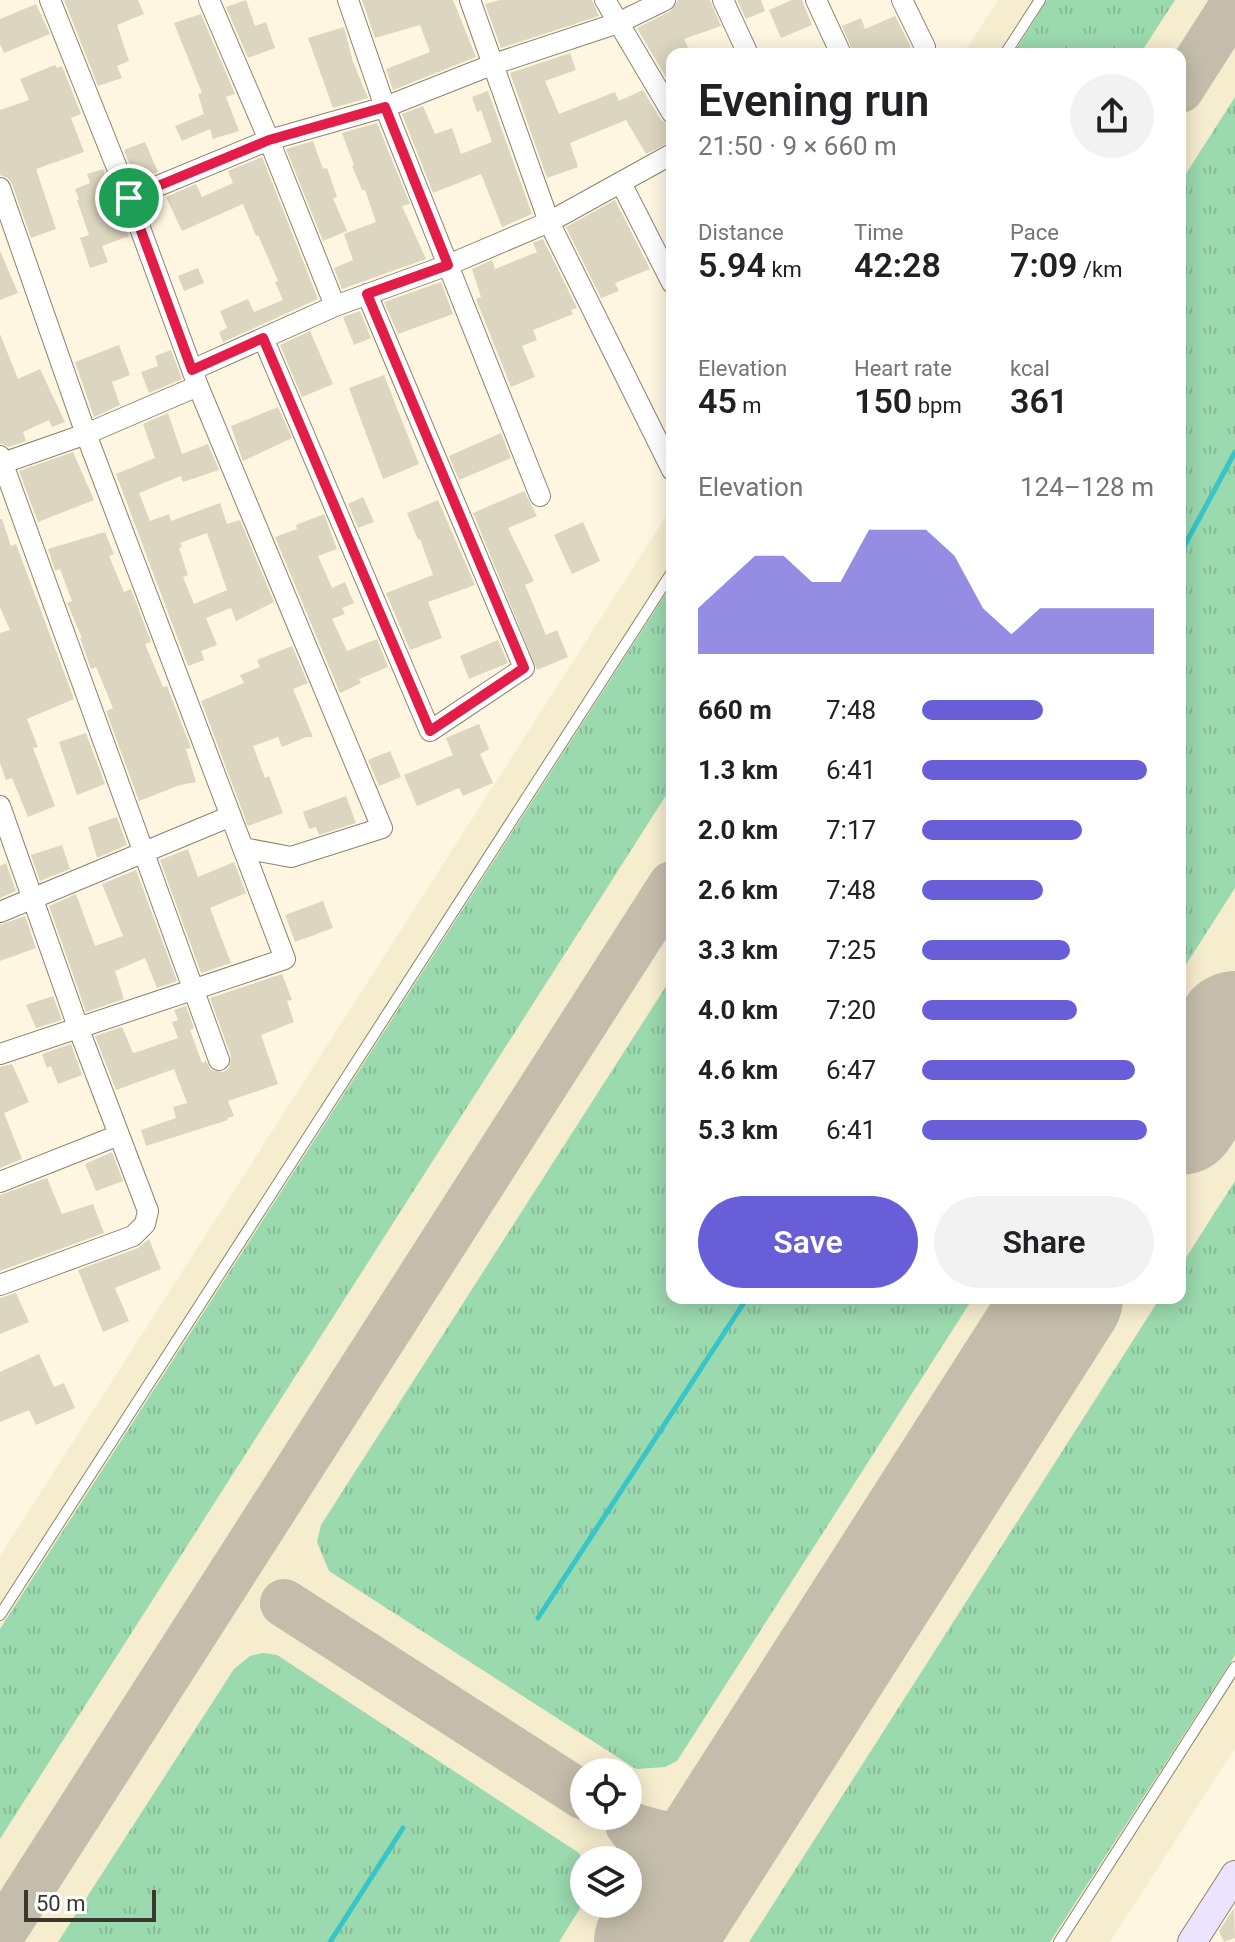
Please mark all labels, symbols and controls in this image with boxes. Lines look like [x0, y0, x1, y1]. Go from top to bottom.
button: share [1070, 74, 1154, 158]
text: Evening run [698, 75, 929, 127]
text: 21:50 · 9 × 660 m [698, 131, 897, 161]
pin [95, 164, 163, 232]
icon: arrive [107, 176, 151, 220]
text: Distance [698, 220, 784, 245]
text: Time [854, 220, 903, 245]
text: Pace [1010, 220, 1059, 245]
text: 5.94 [698, 245, 766, 285]
text: 42:28 [854, 245, 941, 285]
text: 7:09 [1010, 245, 1078, 285]
text: km [766, 257, 802, 282]
text: /km [1078, 257, 1123, 282]
text: Elevation [698, 356, 787, 381]
text: Heart rate [854, 356, 952, 381]
text: kcal [1010, 356, 1050, 381]
text: 45 [698, 381, 737, 421]
text: 150 [854, 381, 912, 421]
text: 361 [1010, 381, 1068, 421]
text: m [737, 393, 762, 418]
text: bpm [912, 393, 962, 418]
text: Elevation [698, 472, 803, 502]
text: 124–128 m [1020, 472, 1154, 502]
text: 660 m [698, 695, 772, 725]
text: 7:48 [826, 695, 876, 725]
text: 1.3 km [698, 755, 778, 785]
text: 6:41 [826, 755, 876, 785]
text: 2.0 km [698, 815, 778, 845]
text: 7:17 [826, 815, 876, 845]
text: 2.6 km [698, 875, 778, 905]
text: 7:48 [826, 875, 876, 905]
text: 3.3 km [698, 935, 778, 965]
text: 7:25 [826, 935, 876, 965]
text: 4.0 km [698, 995, 778, 1025]
text: 7:20 [826, 995, 876, 1025]
text: 4.6 km [698, 1055, 778, 1085]
text: 6:47 [826, 1055, 876, 1085]
text: 5.3 km [698, 1115, 778, 1145]
text: 6:41 [826, 1115, 876, 1145]
button: Save [698, 1196, 918, 1288]
button: Share [934, 1196, 1154, 1288]
map controls [570, 1758, 642, 1918]
button: locate [570, 1758, 642, 1830]
button: layers [570, 1846, 642, 1918]
scale bar [24, 1886, 156, 1922]
text: 50 m [36, 1891, 85, 1916]

